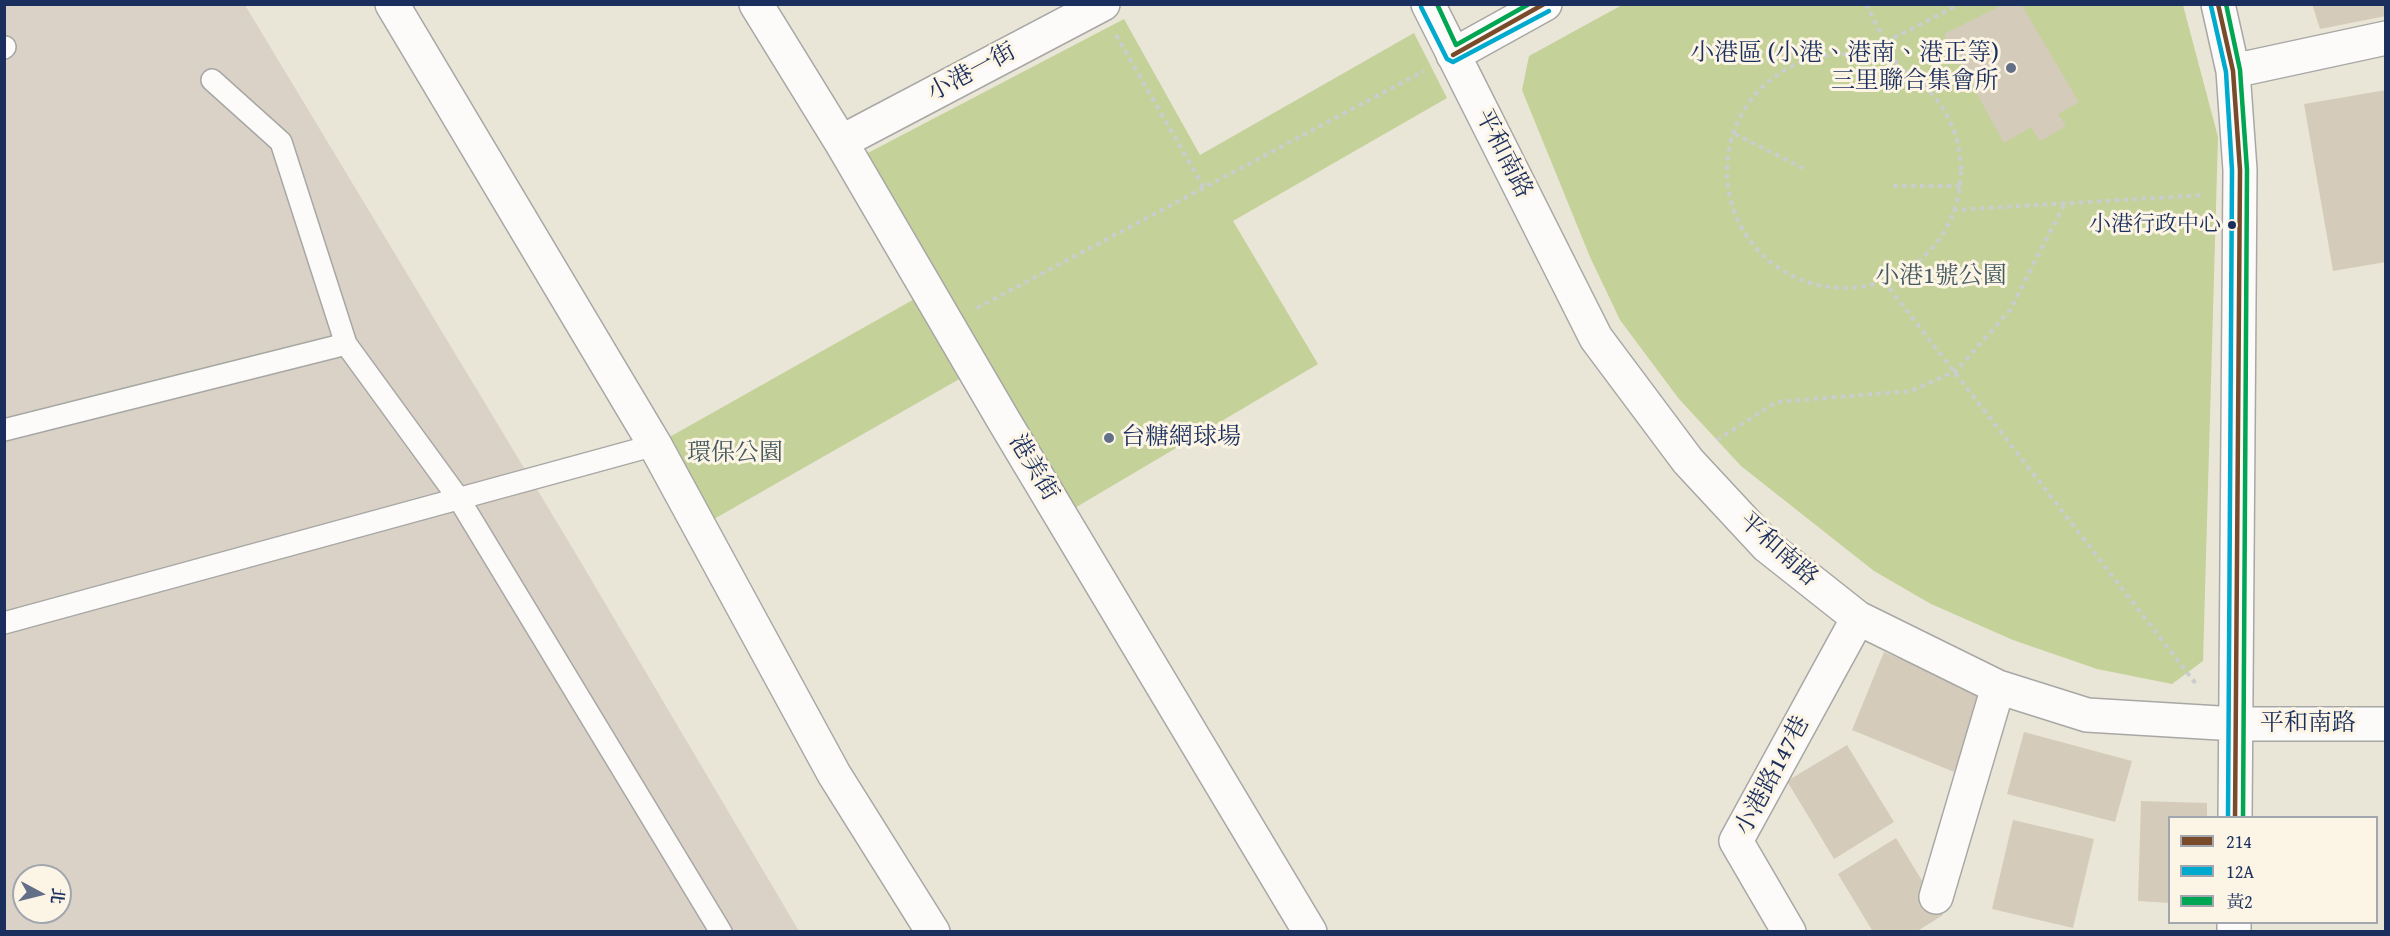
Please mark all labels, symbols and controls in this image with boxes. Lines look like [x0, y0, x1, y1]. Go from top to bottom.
street label: 小港一街 [923, 38, 1021, 108]
place label: 小港區 (小港、港南、港正等) 三里聯合集會所 [1690, 40, 1999, 96]
marker: 小港區 (小港、港南、港正等) 三里聯合集會所 [2004, 61, 2018, 75]
street label: 平和南路 [1468, 105, 1538, 203]
place label: 小港行政中心 [2089, 212, 2221, 238]
marker: 小港行政中心 [2226, 219, 2238, 231]
park label: 小港1號公園 [1875, 263, 2007, 291]
place label: 台糖網球場 [1121, 424, 1241, 452]
street label: 港美街 [1002, 430, 1064, 506]
marker: 台糖網球場 [1102, 431, 1116, 445]
park label: 環保公園 [687, 440, 783, 468]
street label: 平和南路 [1733, 507, 1823, 593]
street label: 平和南路 [2260, 710, 2356, 738]
street label: 小港路147巷 [1730, 712, 1816, 840]
legend [2168, 816, 2378, 924]
text: 214 [2226, 828, 2252, 855]
text: 12A [2226, 858, 2254, 885]
north arrow [12, 864, 72, 924]
text: 北 [45, 887, 71, 905]
text: 黃2 [2226, 888, 2253, 915]

